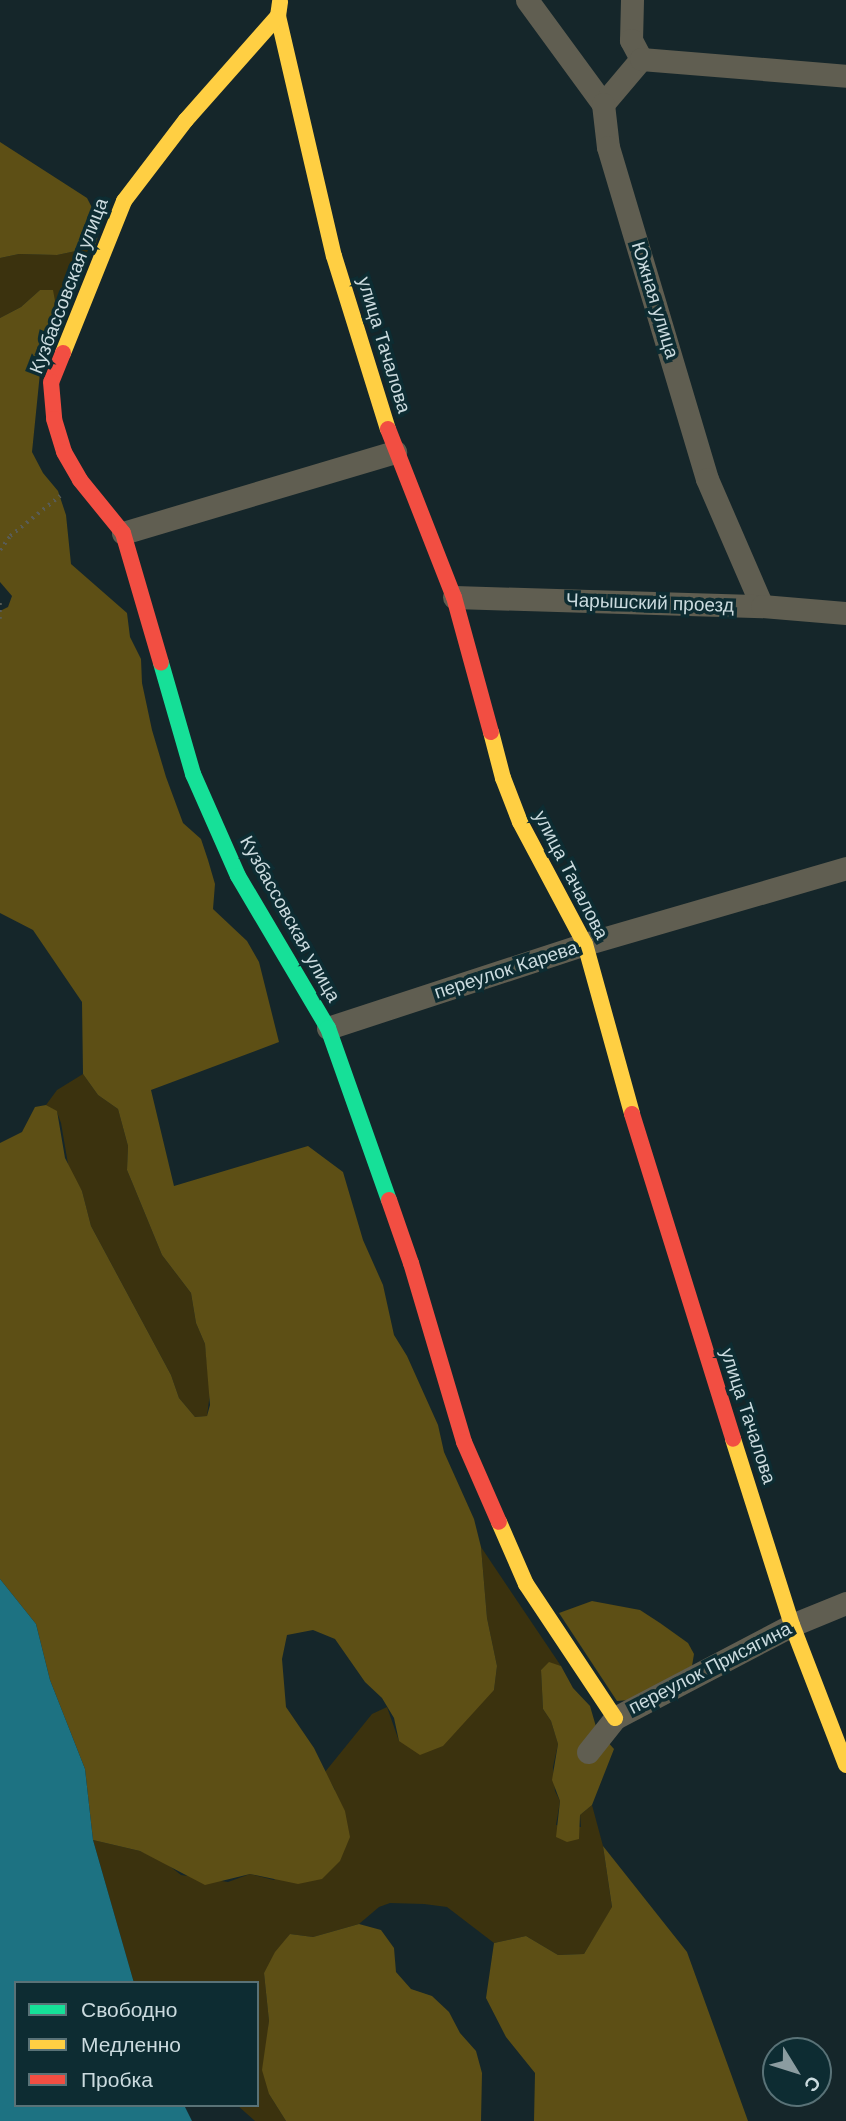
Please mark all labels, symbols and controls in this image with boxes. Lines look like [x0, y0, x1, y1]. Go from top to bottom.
street label: Кузбассовская улица [25, 195, 113, 377]
street label: Южная улица [626, 239, 684, 361]
street label: улица Тачалова [352, 274, 416, 416]
street label: Чарышский проезд [566, 589, 734, 617]
street label: улица Тачалова [529, 807, 613, 943]
street label: Кузбассовская улица [235, 832, 345, 1006]
street label: переулок Карева [431, 936, 581, 1004]
street label: улица Тачалова [715, 1345, 781, 1487]
street label: переулок Присягина [625, 1617, 795, 1719]
legend [14, 1981, 259, 2107]
text: Свободно [81, 1998, 178, 2021]
text: Медленно [81, 2033, 181, 2056]
north arrow [762, 2037, 832, 2107]
text: Пробка [81, 2068, 153, 2091]
text: С [800, 2072, 825, 2096]

